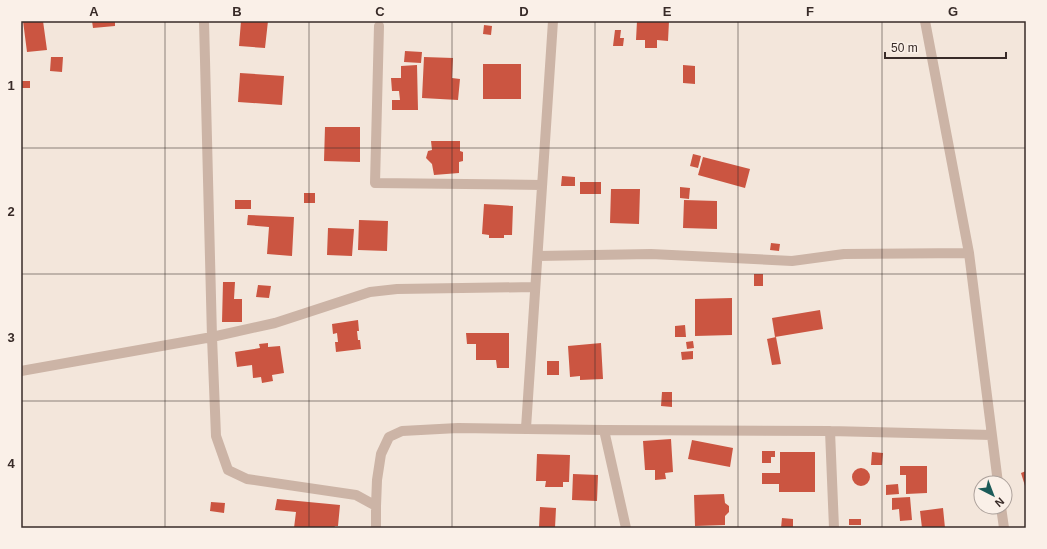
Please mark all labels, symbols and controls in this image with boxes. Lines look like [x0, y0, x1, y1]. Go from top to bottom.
text: A [89, 4, 99, 19]
text: B [232, 4, 242, 19]
text: C [375, 4, 385, 19]
text: D [519, 4, 529, 19]
text: E [663, 4, 672, 19]
text: F [806, 4, 814, 19]
text: G [948, 4, 958, 19]
scale bar [885, 34, 1006, 60]
text: 50 m [891, 41, 918, 55]
text: 1 [7, 78, 15, 93]
text: 2 [7, 204, 15, 219]
text: 3 [7, 330, 15, 345]
text: 4 [7, 456, 15, 471]
north arrow [973, 475, 1013, 515]
text: N [993, 495, 1007, 510]

